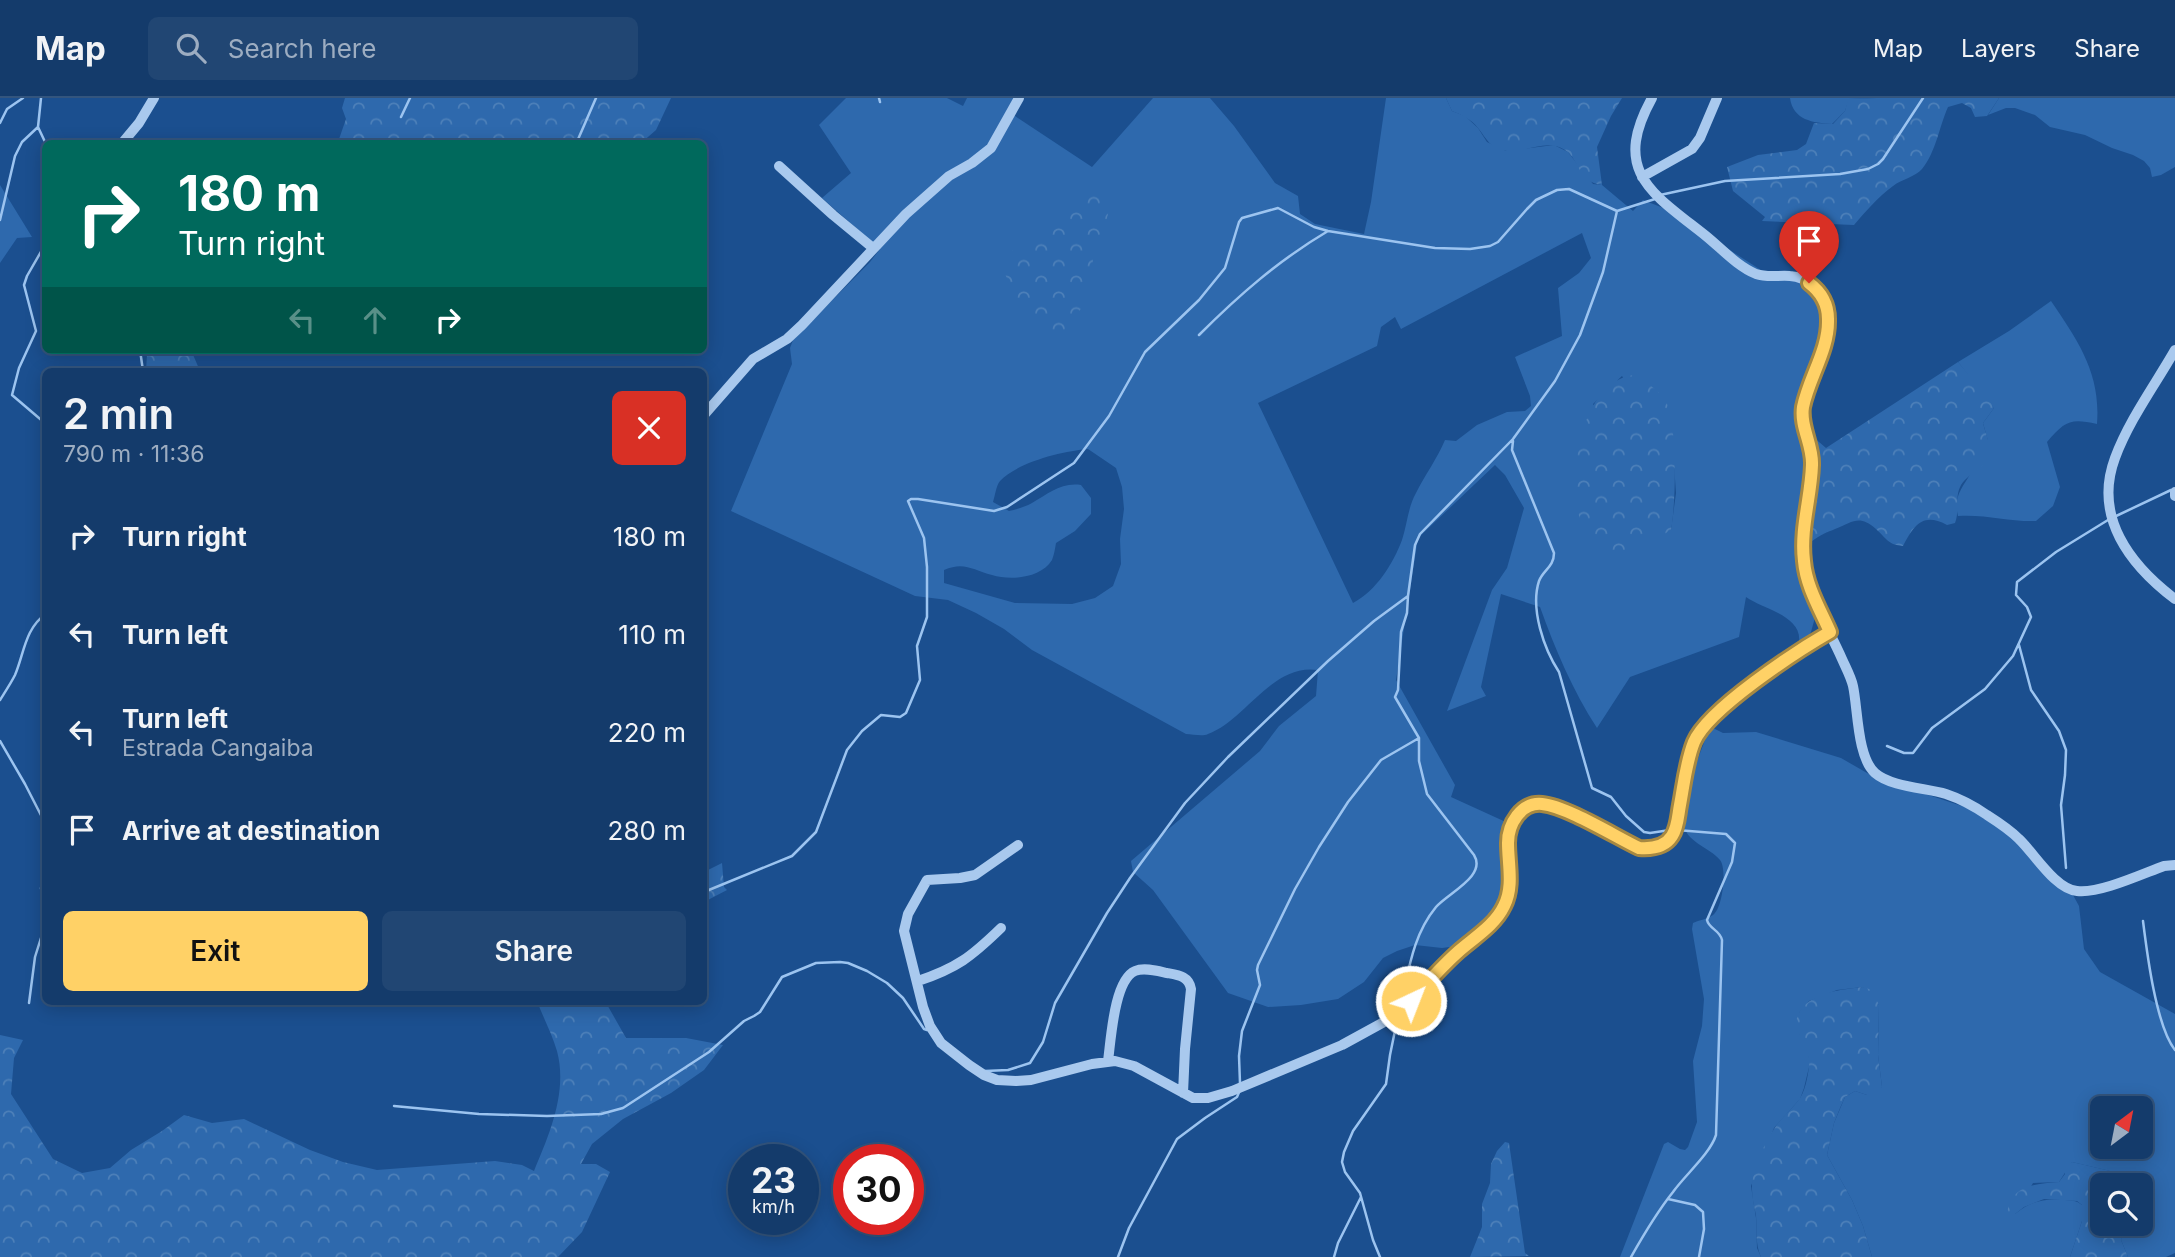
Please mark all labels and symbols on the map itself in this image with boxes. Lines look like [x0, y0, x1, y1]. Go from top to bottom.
pin [1779, 211, 1839, 283]
position arrow [1374, 964, 1448, 1038]
north arrow [2090, 1096, 2152, 1158]
speed limit sign: 30 [833, 1144, 924, 1235]

